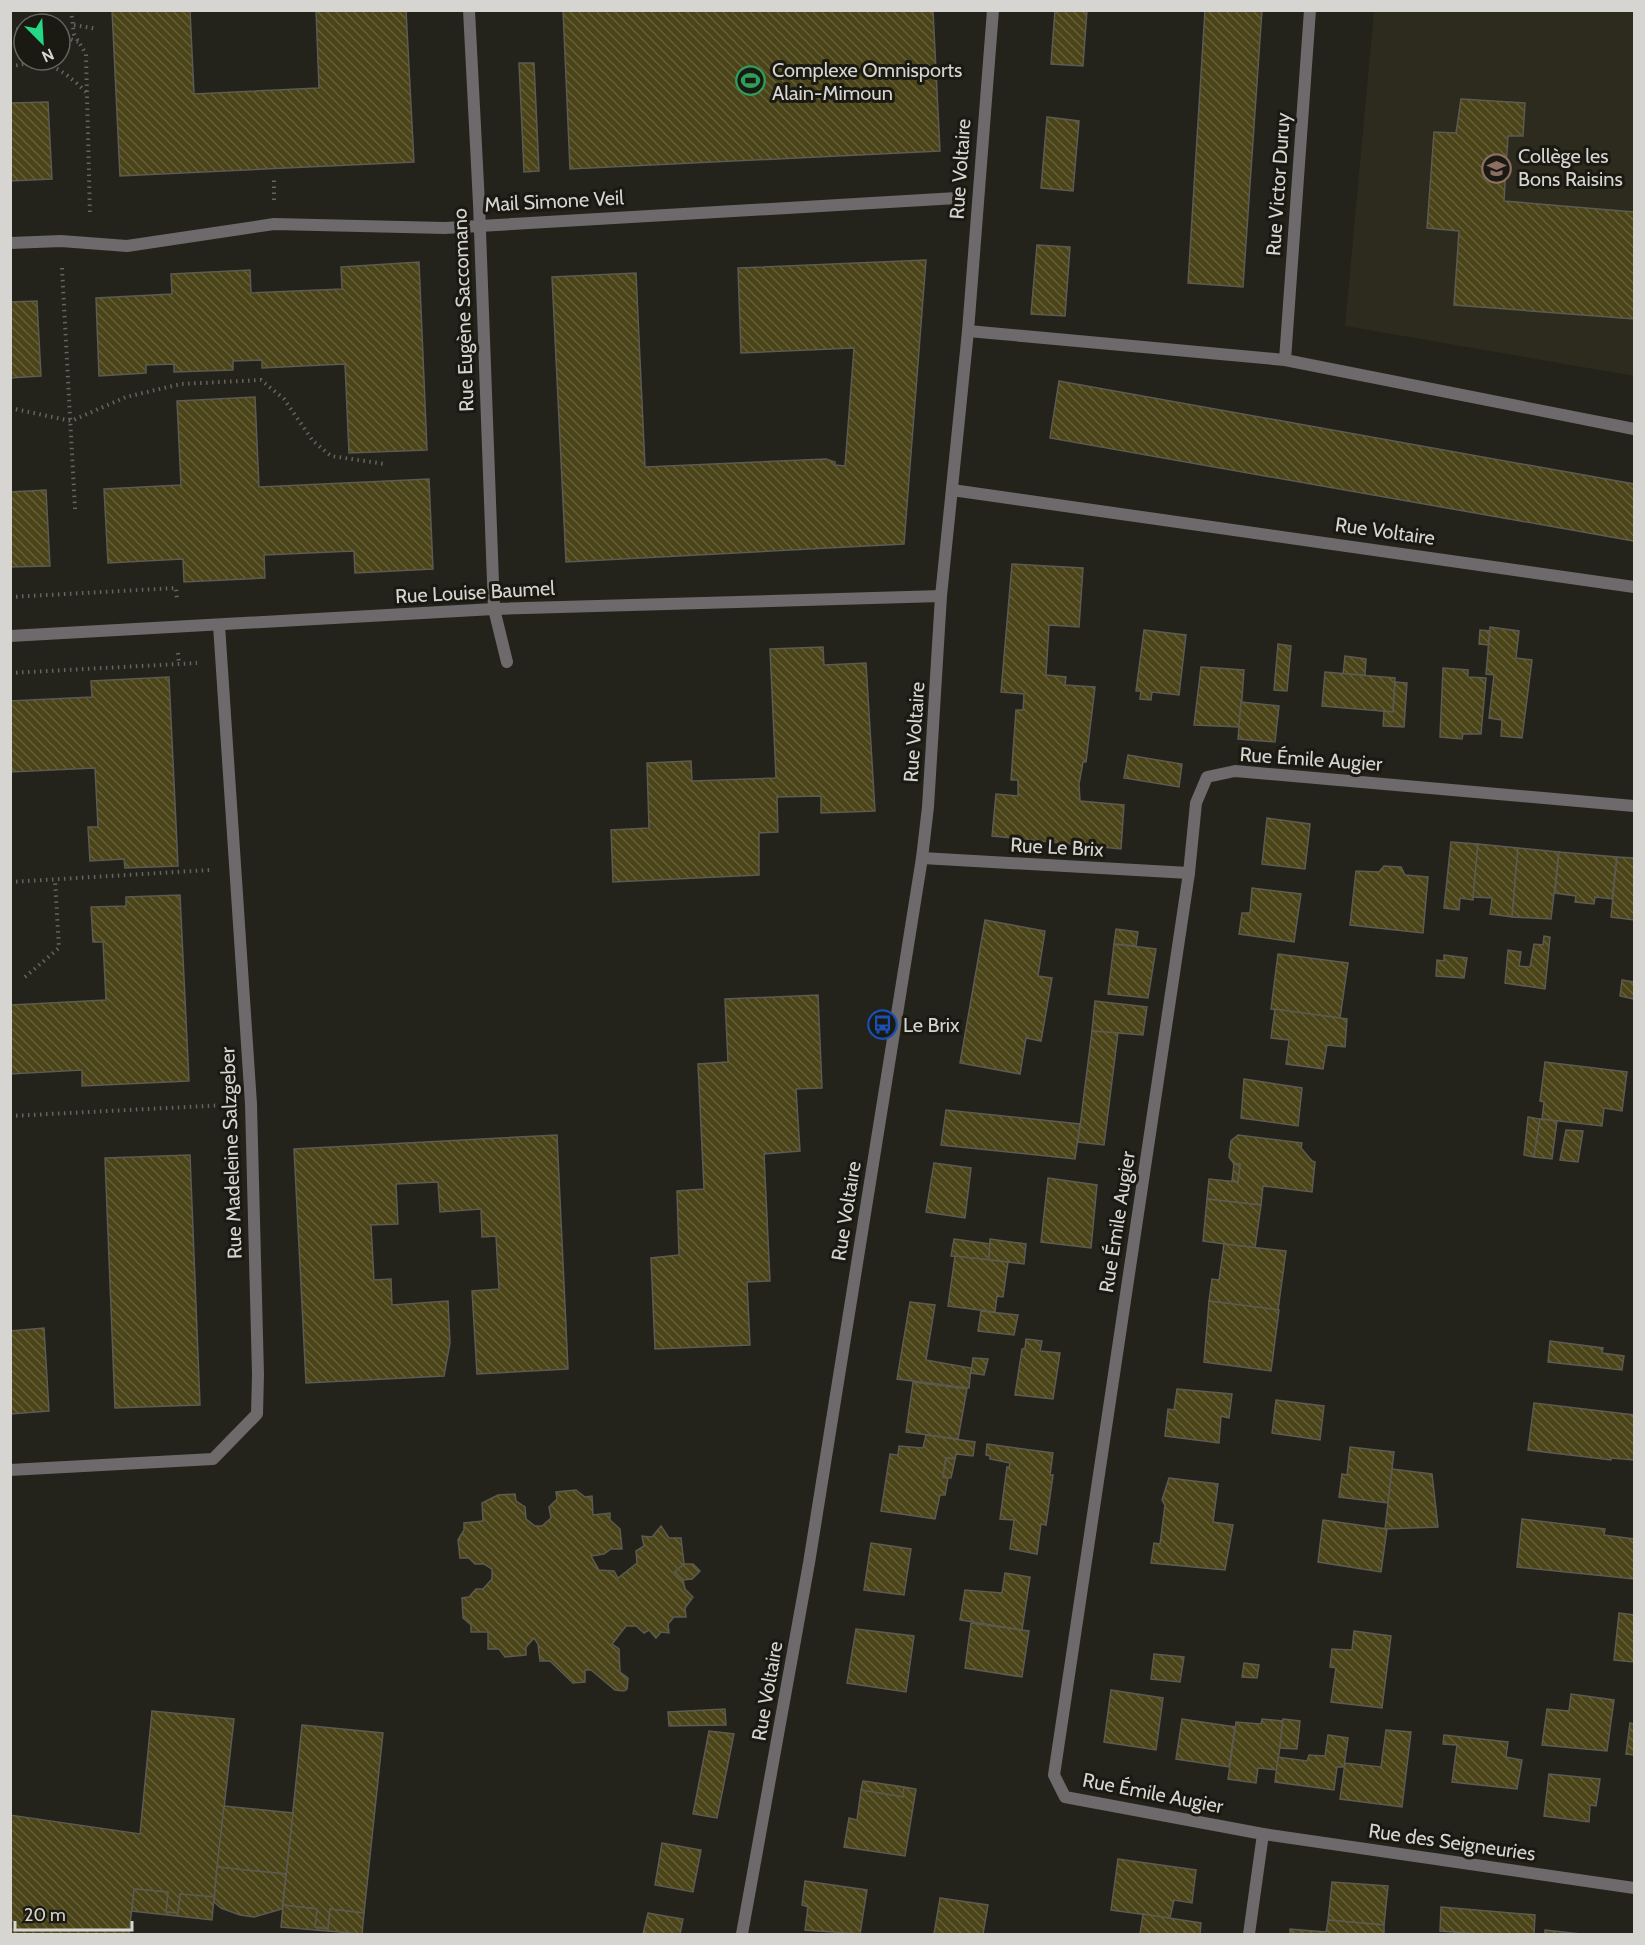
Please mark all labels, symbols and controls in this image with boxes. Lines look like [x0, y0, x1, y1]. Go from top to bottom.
north arrow [12, 12, 72, 72]
text: N [39, 44, 57, 66]
place label: Complexe Omnisports Alain-Mimoun [772, 58, 962, 105]
sports icon: Complexe Omnisports Alain-Mimoun [735, 65, 767, 97]
street label: Rue Victor Duruy [1261, 111, 1295, 257]
street label: Rue Voltaire [945, 118, 975, 220]
place label: Collège les Bons Raisins [1518, 144, 1623, 191]
school or university icon: Collège les Bons Raisins [1481, 152, 1513, 184]
street label: Mail Simone Veil [484, 185, 625, 217]
street label: Rue Eugène Saccomano [447, 208, 479, 412]
street label: Rue Voltaire [1334, 512, 1436, 550]
street label: Rue Louise Baumel [394, 576, 556, 608]
street label: Rue Voltaire [899, 681, 929, 783]
street label: Rue Émile Augier [1239, 742, 1384, 776]
street label: Rue Le Brix [1010, 833, 1105, 861]
bus stop icon: Le Brix [866, 1009, 898, 1041]
place label: Le Brix [903, 1013, 960, 1037]
street label: Rue Madeleine Salzgeber [215, 1046, 247, 1260]
street label: Rue Émile Augier [1094, 1149, 1140, 1294]
street label: Rue Voltaire [826, 1159, 866, 1263]
street label: Rue Voltaire [746, 1639, 788, 1743]
street label: Rue Émile Augier [1081, 1768, 1226, 1819]
street label: Rue des Seigneuries [1367, 1818, 1537, 1866]
scale bar [15, 1894, 132, 1932]
text: 20 m [24, 1904, 66, 1926]

